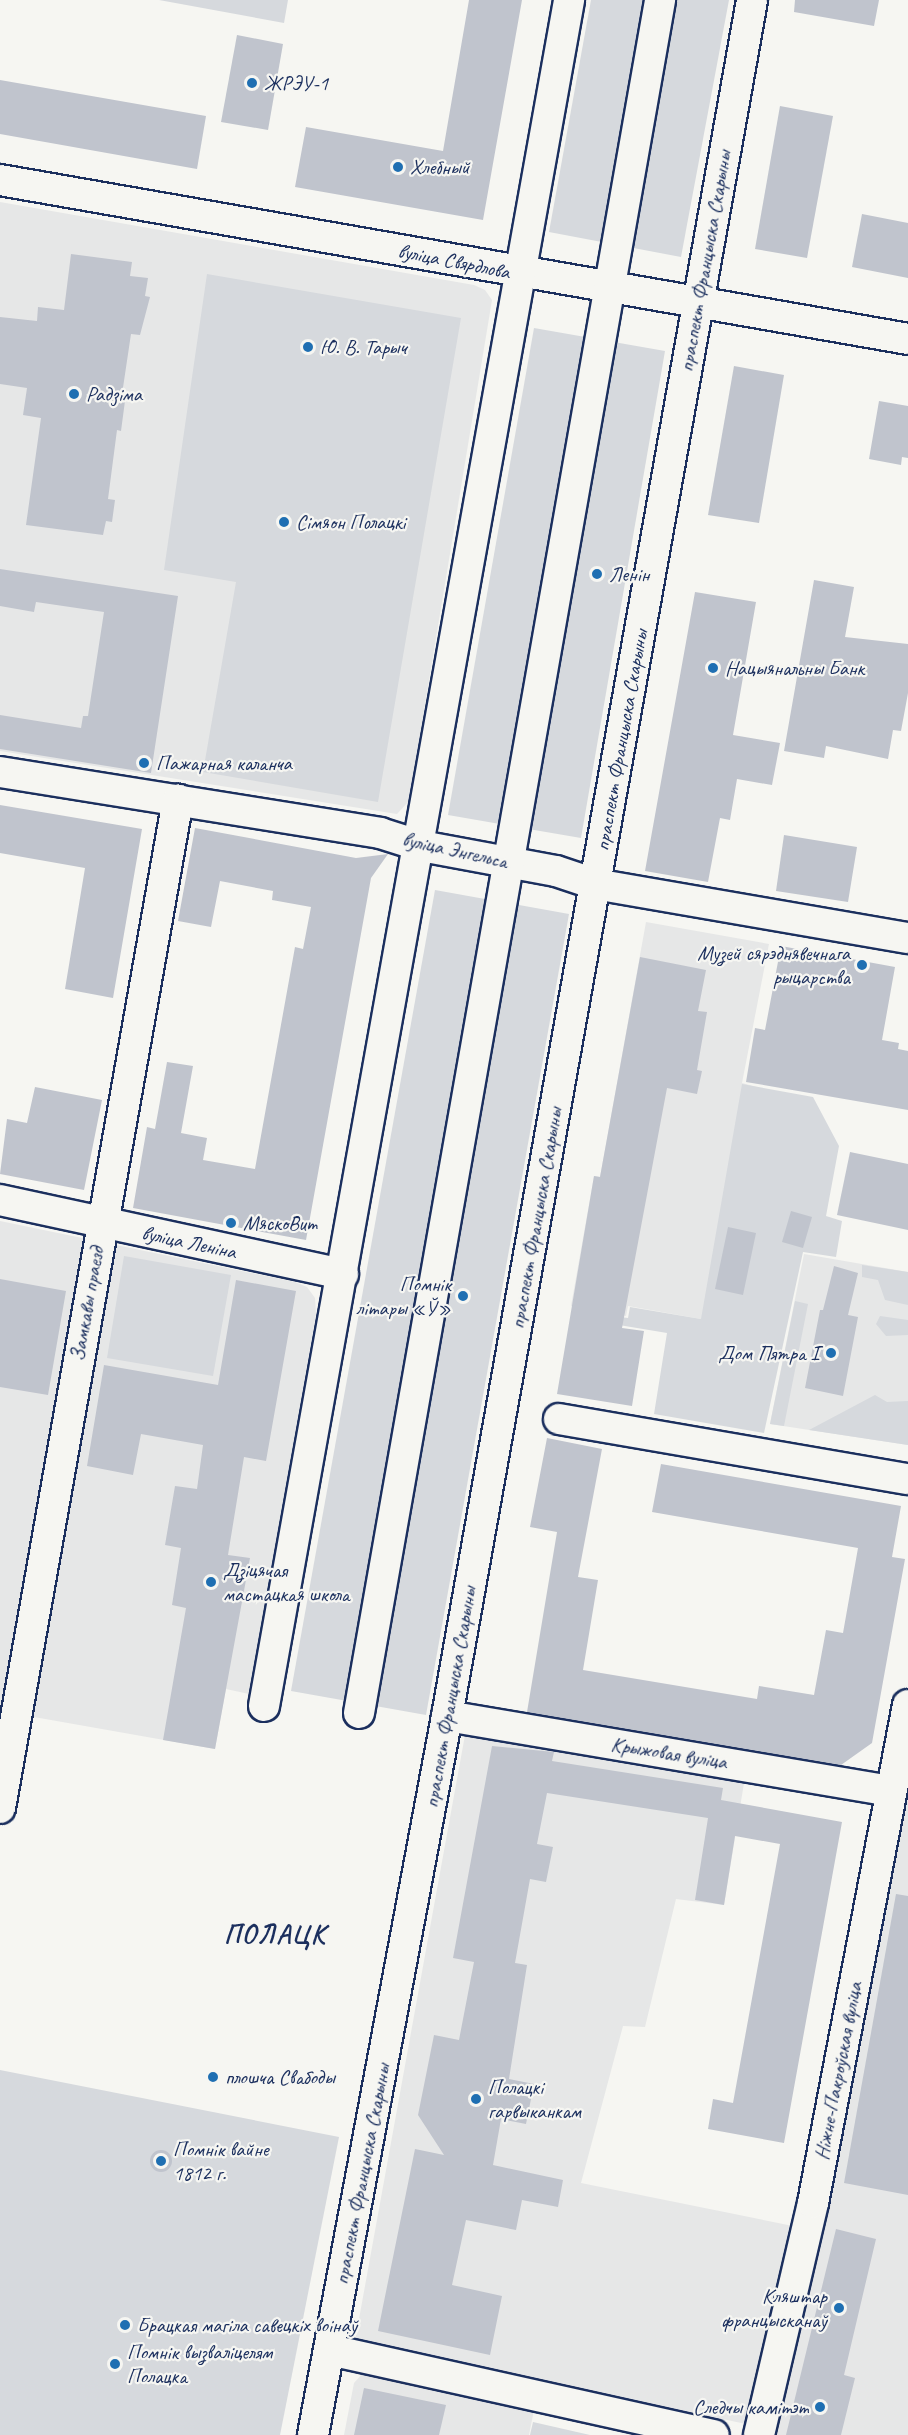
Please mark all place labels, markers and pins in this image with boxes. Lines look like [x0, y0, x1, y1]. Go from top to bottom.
place label: ЖРЭУ-1 [264, 70, 328, 96]
marker: ЖРЭУ-1 [245, 76, 259, 90]
place label: Хлебный [410, 154, 469, 180]
marker: Хлебный [391, 160, 405, 174]
place label: Ю. В. Тарыч [320, 334, 406, 360]
marker: Ю. В. Тарыч [301, 340, 315, 354]
place label: Радзіма [86, 381, 142, 407]
marker: Радзіма [67, 387, 81, 401]
place label: Сімяон Полацкі [296, 509, 405, 535]
marker: Сімяон Полацкі [277, 515, 291, 529]
place label: Ленін [609, 561, 649, 587]
marker: Ленін [590, 567, 604, 581]
place label: Нацыянальны Банк [725, 655, 864, 681]
marker: Нацыянальны Банк [706, 661, 720, 675]
place label: Пажарная каланча [156, 750, 292, 776]
marker: Пажарная каланча [137, 756, 151, 770]
place label: Музей сярэднявечнага рыцарства [697, 940, 850, 990]
marker: Музей сярэднявечнага рыцарства [855, 958, 869, 972]
place label: МяскоВит [243, 1210, 317, 1236]
marker: МяскоВит [224, 1216, 238, 1230]
place label: Помнік літары «Ў» [356, 1271, 451, 1321]
marker: Помнік літары «Ў» [456, 1289, 470, 1303]
place label: Дом Пятра І [720, 1340, 819, 1366]
marker: Дом Пятра І [824, 1346, 838, 1360]
place label: Дзіцячая мастацкая школа [223, 1557, 351, 1607]
marker: Дзіцячая мастацкая школа [204, 1575, 218, 1589]
place label: плошча Свабоды [225, 2064, 335, 2090]
marker: плошча Свабоды [206, 2070, 220, 2084]
place label: Полацкі гарвыканкам [488, 2074, 581, 2124]
marker: Полацкі гарвыканкам [469, 2092, 483, 2106]
place label: Помнік вайне 1812 г. [173, 2136, 269, 2186]
marker: Помнік вайне 1812 г. [154, 2154, 168, 2168]
place label: Кляштар францысканаў [721, 2283, 827, 2333]
marker: Кляштар францысканаў [832, 2301, 846, 2315]
place label: Брацкая магіла савецкіх воінаў [137, 2312, 357, 2338]
marker: Брацкая магіла савецкіх воінаў [118, 2318, 132, 2332]
place label: Помнік вызваліцелям Полацка [127, 2339, 271, 2389]
marker: Помнік вызваліцелям Полацка [108, 2357, 122, 2371]
place label: Следчы камітэт [693, 2394, 808, 2420]
marker: Следчы камітэт [813, 2400, 827, 2414]

